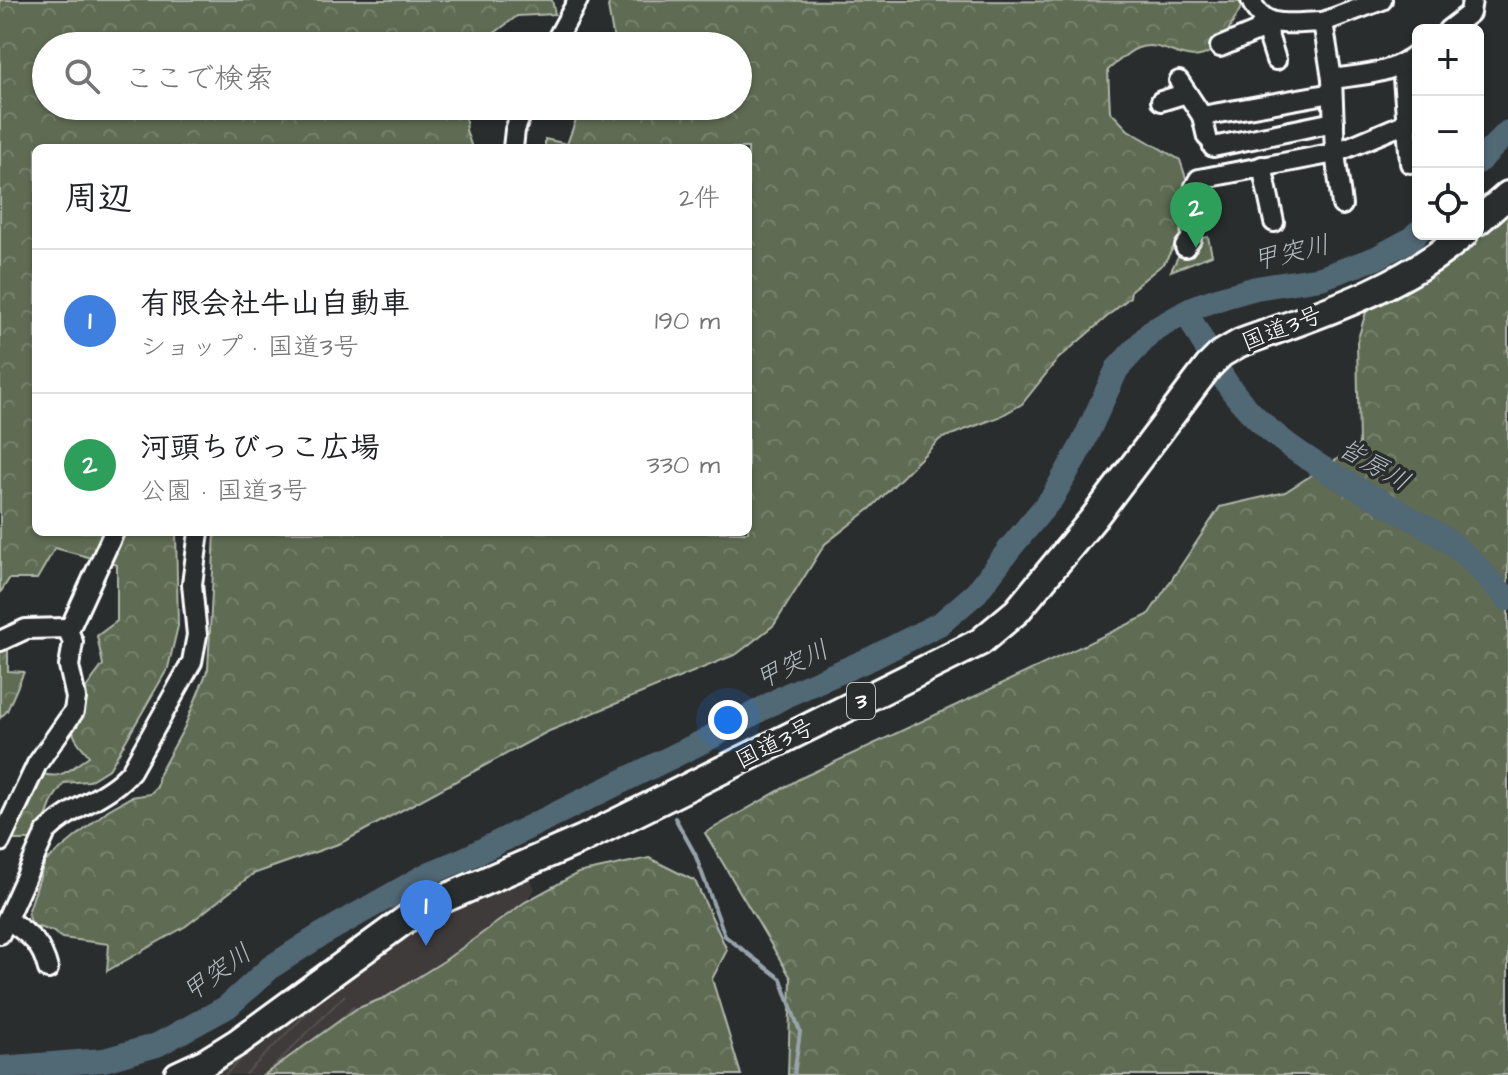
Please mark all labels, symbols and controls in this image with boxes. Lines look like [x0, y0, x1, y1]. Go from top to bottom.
map controls [1412, 24, 1484, 240]
button: + [1412, 24, 1484, 96]
search box [32, 32, 752, 120]
icon: search [60, 54, 104, 98]
text: ここで検索 [124, 58, 274, 100]
button: − [1412, 96, 1484, 168]
button: locate [1412, 168, 1484, 240]
text: 周辺 [64, 175, 132, 223]
text: 2件 [679, 180, 720, 216]
pin: 2 [1170, 182, 1222, 248]
water label: 甲突川 [1249, 227, 1333, 279]
text: 有限会社牛山自動車 [140, 283, 410, 325]
street label: 国道3号 [1237, 298, 1327, 360]
text: 1 [88, 303, 92, 339]
text: 190 m [655, 303, 720, 339]
text: ショップ · 国道3号 [140, 329, 359, 365]
text: 河頭ちびっこ広場 [140, 427, 380, 469]
water label: 皆房川 [1331, 430, 1417, 500]
text: 2 [83, 447, 97, 483]
text: 330 m [646, 447, 720, 483]
text: 公園 · 国道3号 [140, 473, 308, 509]
water label: 甲突川 [749, 632, 835, 698]
road number: 3 [847, 683, 875, 719]
your location [708, 700, 748, 740]
street label: 国道3号 [730, 710, 820, 778]
pin: 1 [400, 880, 452, 946]
water label: 甲突川 [175, 936, 259, 1010]

